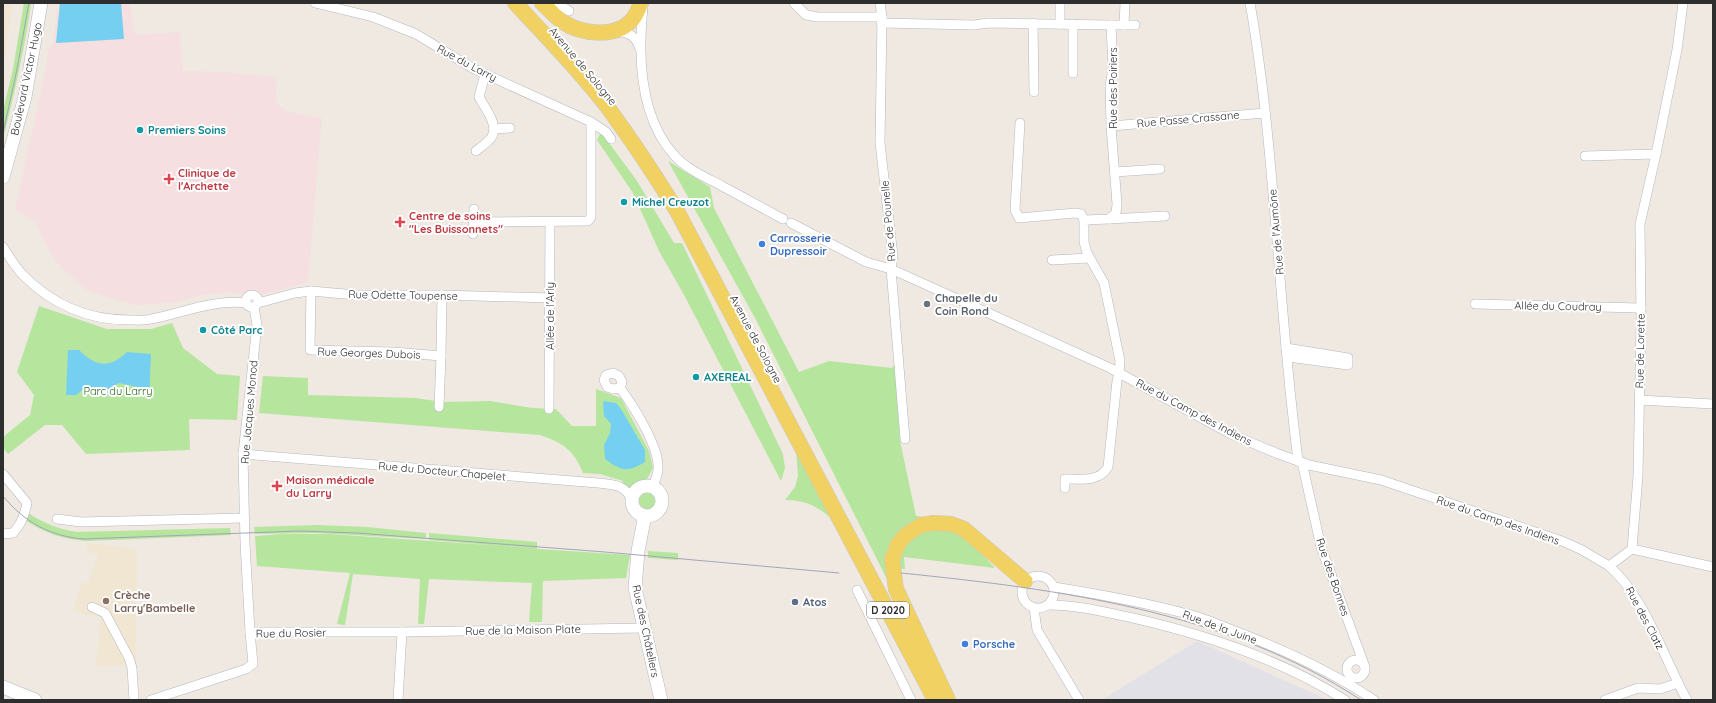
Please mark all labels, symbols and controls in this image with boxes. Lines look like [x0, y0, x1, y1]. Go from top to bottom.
street label: Boulevard Victor Hugo [7, 21, 45, 137]
street label: Avenue de Sologne [546, 24, 620, 108]
street label: Rue du Larry [435, 41, 499, 85]
street label: Rue des Poiriers [1106, 47, 1120, 129]
street label: Rue Passe Crassane [1136, 108, 1240, 130]
place label: Premiers Soins [148, 123, 226, 137]
marker: Premiers Soins [135, 125, 145, 135]
place label: Clinique de l'Archette [178, 166, 236, 193]
marker: Clinique de l'Archette [163, 173, 175, 185]
street label: Rue de Pounelle [877, 180, 899, 262]
street label: Rue de l'Aumône [1265, 189, 1287, 275]
place label: Michel Creuzot [632, 195, 709, 209]
marker: Michel Creuzot [619, 197, 629, 207]
place label: Centre de soins "Les Buissonnets" [409, 209, 503, 236]
marker: Centre de soins "Les Buissonnets" [394, 216, 406, 228]
place label: Carrosserie Dupressoir [770, 231, 831, 258]
marker: Carrosserie Dupressoir [757, 239, 767, 249]
street label: Allée de l'Arly [543, 282, 557, 350]
street label: Rue Odette Toupense [348, 287, 458, 303]
place label: Chapelle du Coin Rond [935, 291, 998, 318]
street label: Avenue de Sologne [727, 293, 785, 385]
street label: Allée du Coudray [1514, 298, 1602, 314]
marker: Chapelle du Coin Rond [922, 299, 932, 309]
street label: Rue de Lorette [1632, 313, 1648, 389]
place label: Côté Parc [211, 323, 263, 337]
marker: Côté Parc [198, 325, 208, 335]
street label: Rue Georges Dubois [317, 344, 421, 362]
street label: Rue Jacques Monod [237, 360, 261, 464]
place label: AXEREAL [704, 370, 752, 384]
marker: AXEREAL [691, 372, 701, 382]
street label: Rue du Camp des Indiens [1134, 375, 1254, 449]
park label: Parc du Larry [83, 384, 153, 398]
street label: Rue du Docteur Chapelet [378, 458, 507, 484]
place label: Maison médicale du Larry [286, 473, 375, 500]
marker: Maison médicale du Larry [271, 480, 283, 492]
street label: Rue du Camp des Indiens [1435, 492, 1561, 548]
street label: Rue des Bonnes [1313, 536, 1353, 618]
street label: Rue des Châteliers [629, 583, 663, 679]
street label: Rue des Clatz [1623, 584, 1667, 652]
place label: Crèche Larry'Bambelle [114, 588, 196, 615]
place label: Atos [803, 595, 827, 609]
marker: Crèche Larry'Bambelle [101, 596, 111, 606]
marker: Atos [790, 597, 800, 607]
road number: D 2020 [867, 602, 909, 618]
street label: Rue de la Juine [1181, 607, 1259, 647]
street label: Rue de la Maison Plate [465, 622, 581, 638]
street label: Rue du Rosier [256, 625, 327, 641]
place label: Porsche [973, 637, 1016, 651]
marker: Porsche [960, 639, 970, 649]

